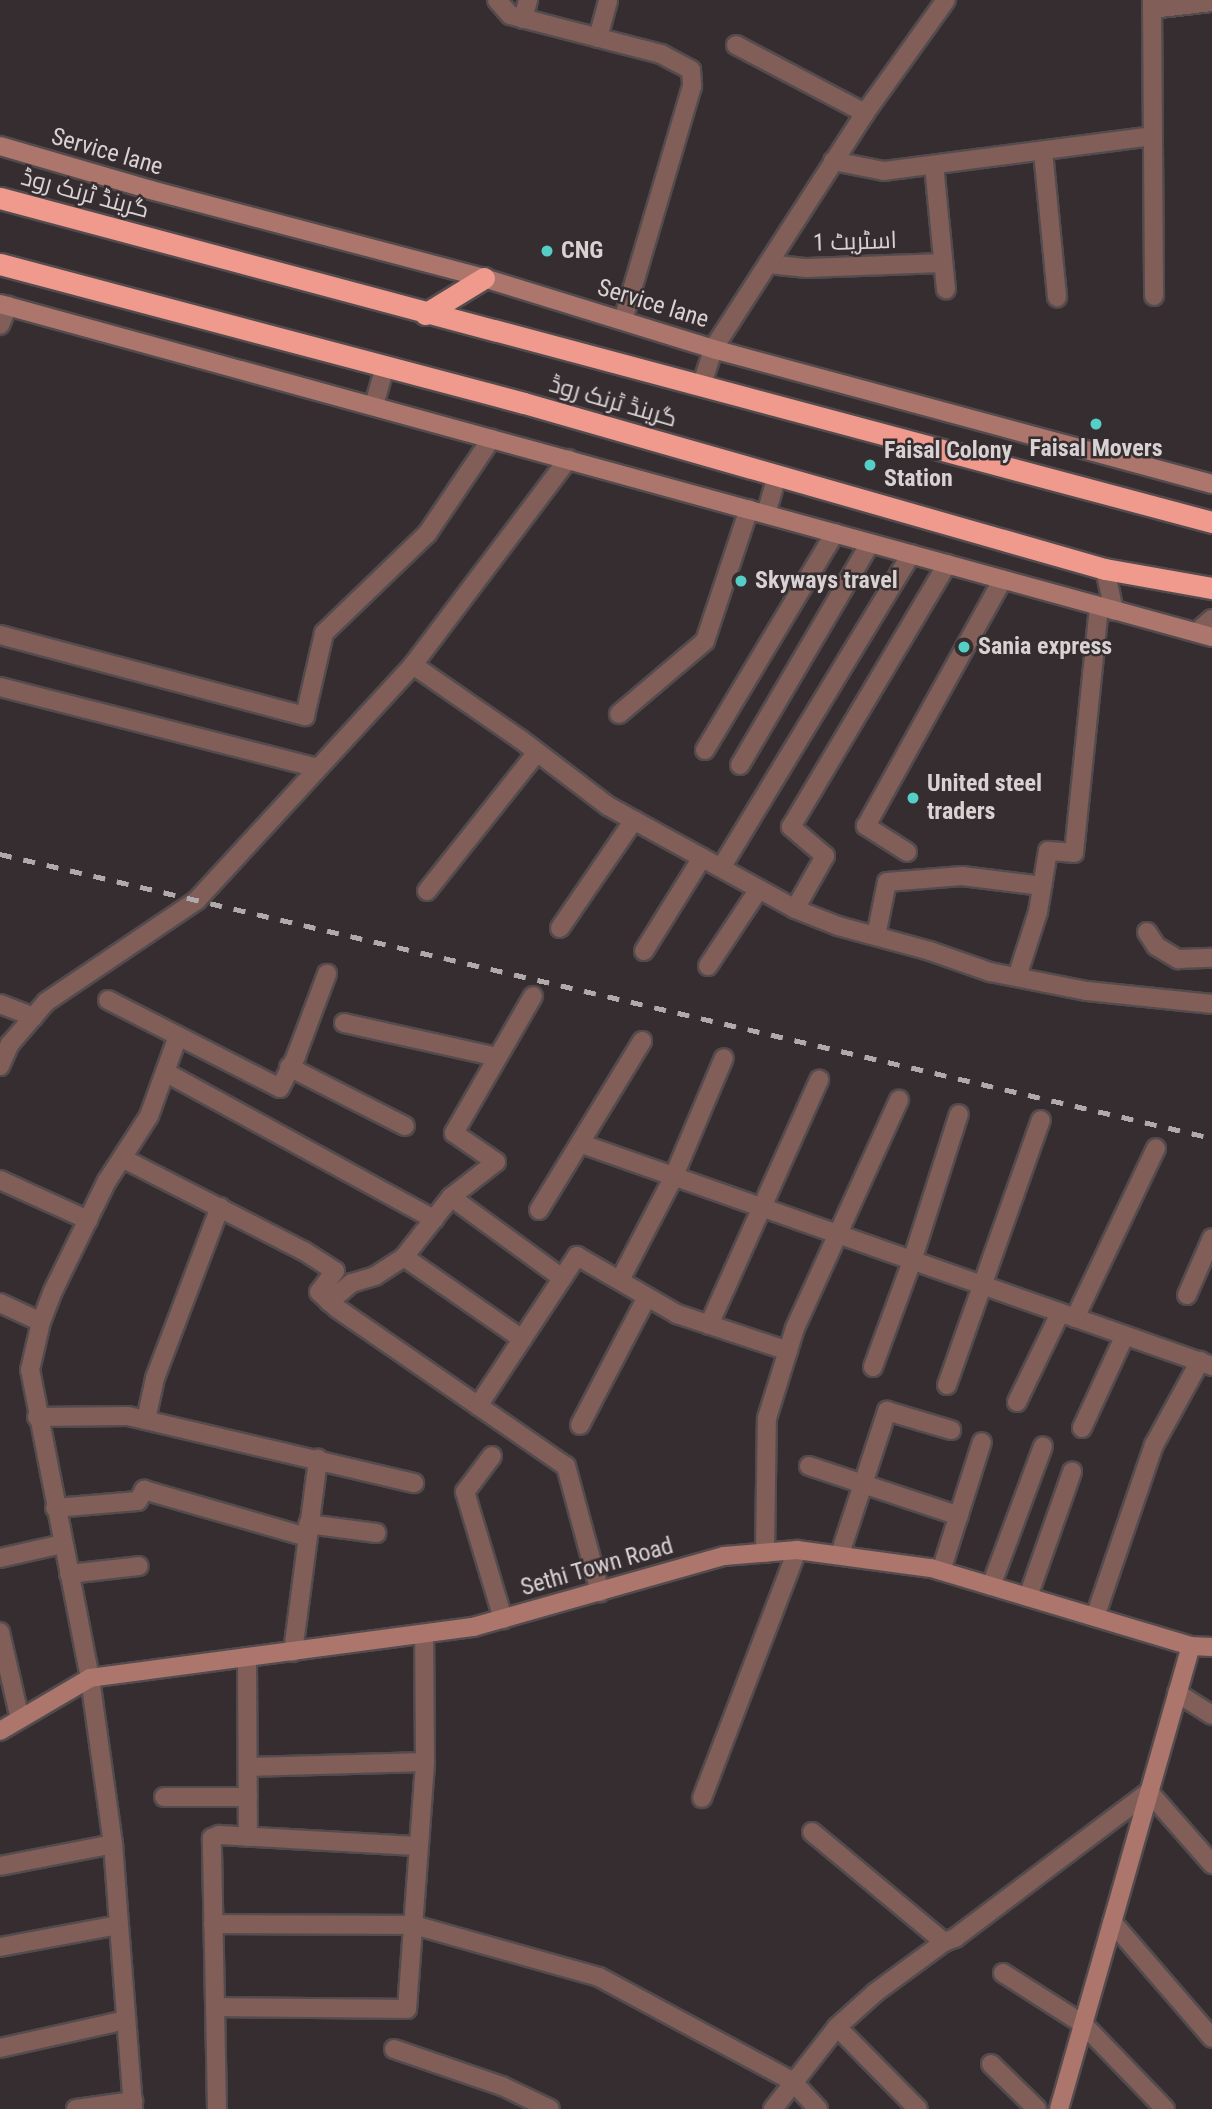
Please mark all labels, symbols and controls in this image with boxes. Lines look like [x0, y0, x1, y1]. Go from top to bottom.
street label: Service lane [48, 122, 166, 182]
street label: گرینڈ ٹرنک روڈ [18, 163, 152, 225]
street label: اسٹریٹ 1 [813, 226, 897, 258]
place label: CNG [561, 237, 603, 265]
marker: CNG [539, 243, 555, 259]
street label: Service lane [594, 273, 712, 335]
street label: گرینڈ ٹرنک روڈ [546, 370, 680, 434]
marker: Faisal Movers [1088, 416, 1104, 432]
place label: Faisal Movers [1029, 435, 1163, 463]
place label: Faisal Colony Station [884, 437, 1012, 493]
marker: Faisal Colony Station [862, 457, 878, 473]
place label: Skyways travel [755, 567, 898, 595]
marker: Skyways travel [733, 573, 749, 589]
place label: Sania express [978, 633, 1112, 661]
marker: Sania express [956, 639, 972, 655]
place label: United steel traders [927, 770, 1042, 826]
marker: United steel traders [905, 790, 921, 806]
street label: Sethi Town Road [517, 1531, 677, 1603]

